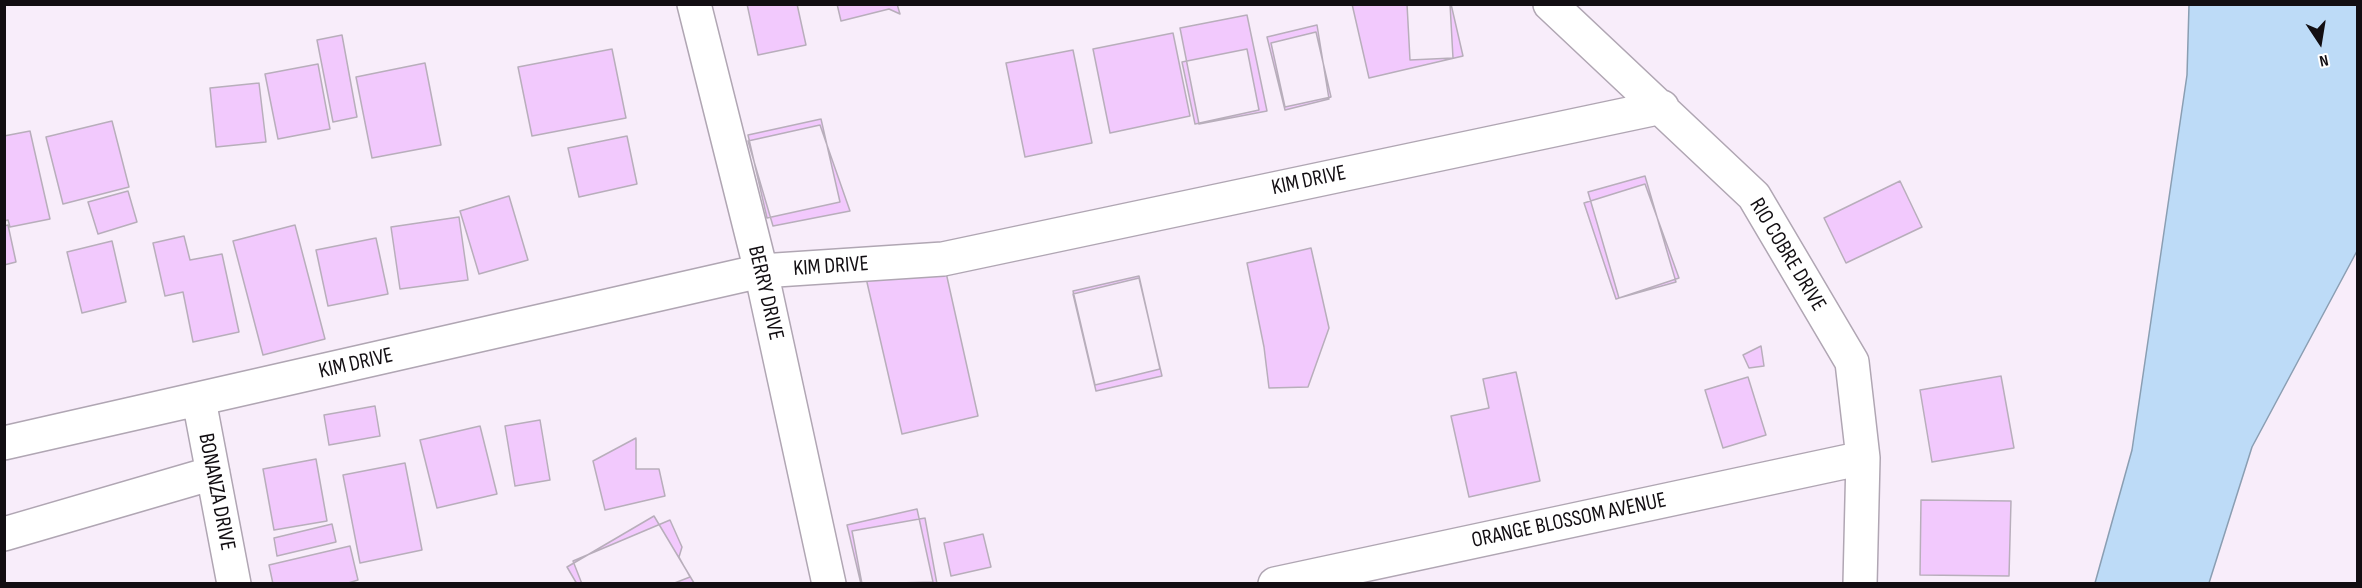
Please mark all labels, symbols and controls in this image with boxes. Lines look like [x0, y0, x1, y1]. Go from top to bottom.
north arrow [2290, 12, 2350, 72]
text: N [2318, 50, 2330, 70]
street label: KIM DRIVE [1269, 160, 1349, 202]
street label: RIO COBRE DRIVE [1743, 194, 1831, 316]
street label: BERRY DRIVE [741, 243, 789, 343]
street label: KIM DRIVE [793, 251, 869, 283]
street label: KIM DRIVE [316, 343, 396, 385]
street label: BONANZA DRIVE [192, 431, 240, 553]
street label: ORANGE BLOSSOM AVENUE [1469, 487, 1669, 555]

